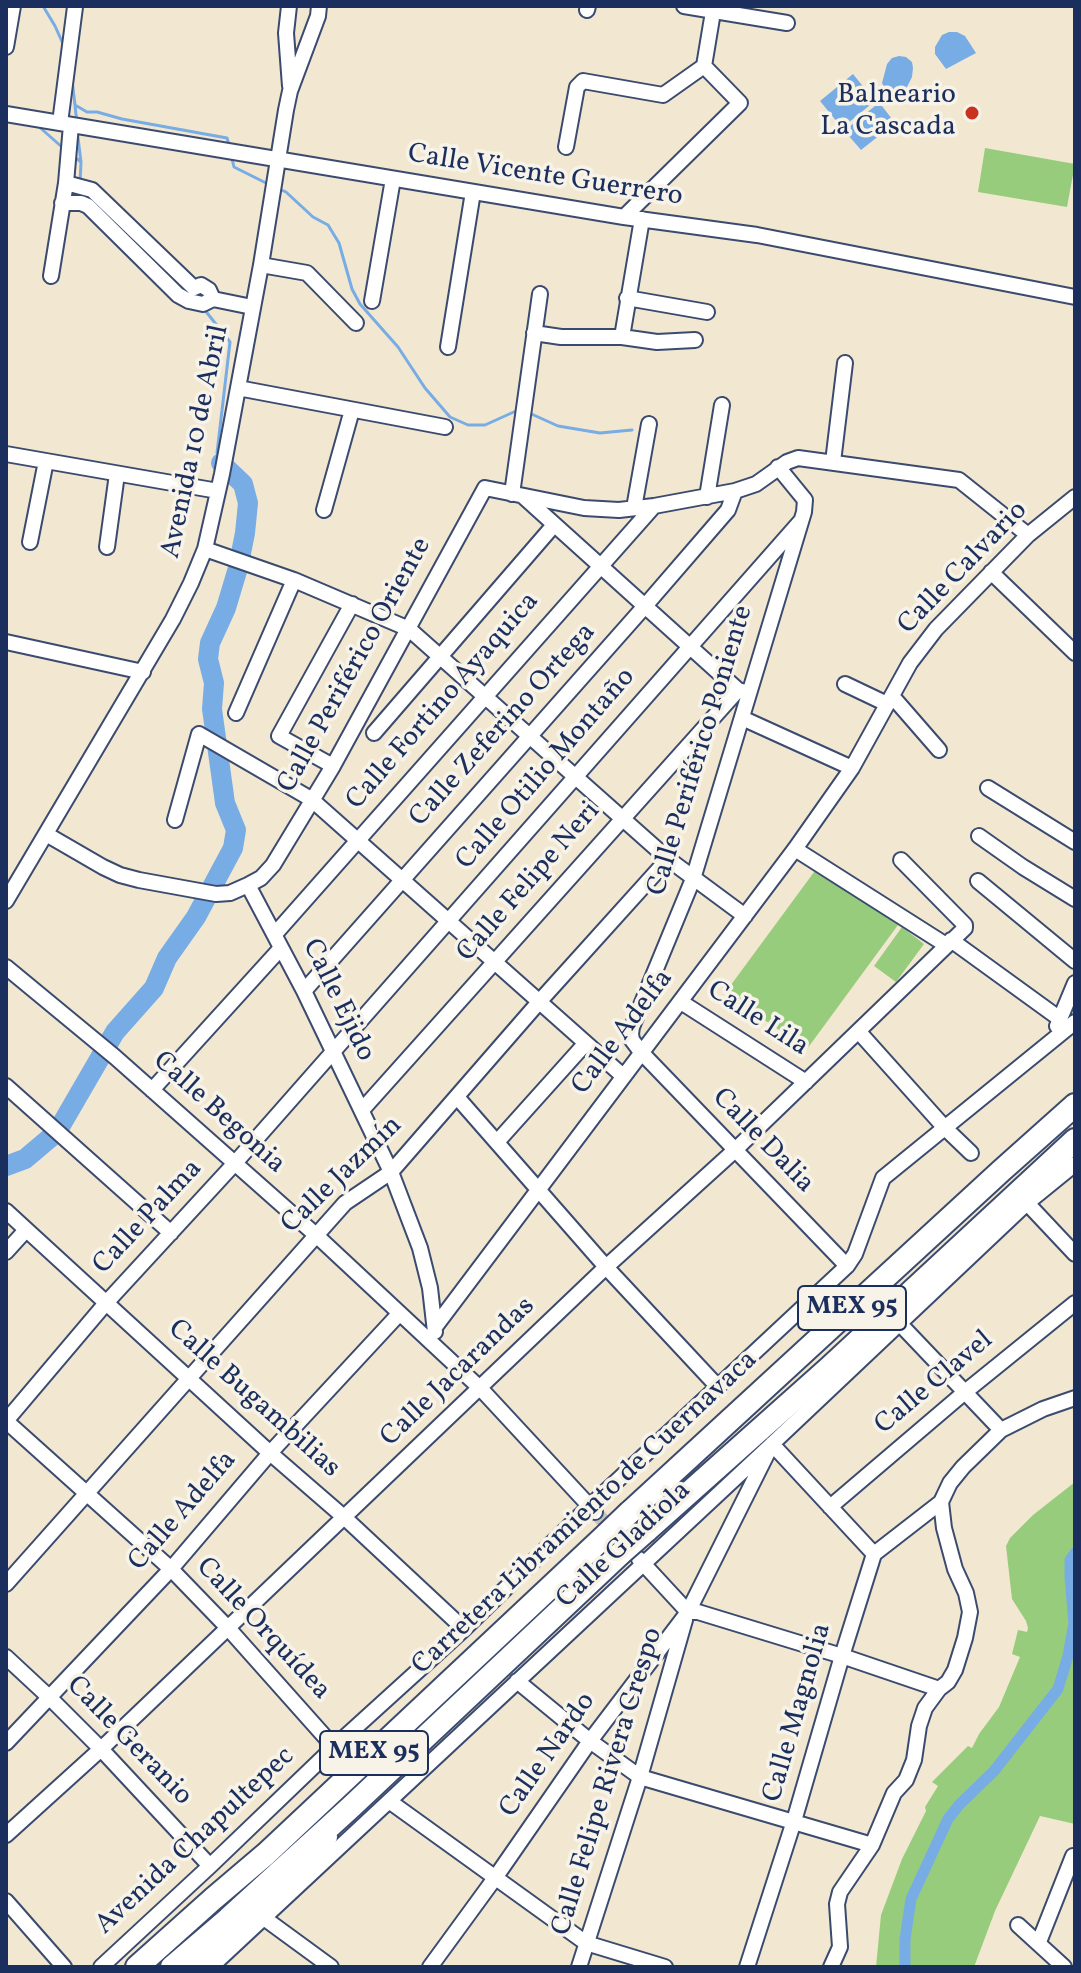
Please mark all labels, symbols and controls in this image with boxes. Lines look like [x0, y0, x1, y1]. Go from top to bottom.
place label: Balneario La Cascada [820, 80, 956, 146]
marker: Balneario La Cascada [963, 104, 981, 122]
street label: Calle Vicente Guerrero [405, 139, 685, 215]
street label: Avenida 10 de Abril [156, 322, 238, 562]
street label: Calle Calvario [892, 495, 1036, 643]
street label: Calle Periférico Oriente [272, 533, 440, 799]
street label: Calle Fortino Ayaquica [340, 586, 548, 818]
street label: Calle Periférico Poniente [642, 602, 762, 900]
street label: Calle Zeferino Ortega [404, 617, 604, 835]
street label: Calle Otilio Montaño [450, 662, 644, 878]
street label: Calle Felipe Neri [451, 796, 609, 970]
street label: Calle Ejido [293, 934, 381, 1068]
street label: Calle Adelfa [566, 964, 682, 1102]
street label: Calle Lila [700, 975, 814, 1065]
street label: Calle Begonia [145, 1046, 291, 1182]
street label: Calle Dalia [704, 1083, 820, 1201]
street label: Calle Jazmín [276, 1110, 410, 1242]
street label: Calle Palma [87, 1153, 211, 1283]
road number: MEX 95 [798, 1286, 906, 1330]
street label: Calle Jacarandas [375, 1291, 543, 1455]
street label: Calle Bugambilias [160, 1314, 346, 1486]
street label: Calle Clavel [869, 1325, 1001, 1443]
street label: Carretera Libramiento de Cuernavaca [406, 1345, 766, 1683]
street label: Calle Adelfa [123, 1445, 245, 1579]
street label: Calle Gladiola [551, 1475, 699, 1617]
street label: Calle Orquídea [187, 1552, 337, 1708]
street label: Calle Magnolia [757, 1620, 841, 1806]
street label: Calle Felipe Rivera Crespo [546, 1624, 672, 1940]
street label: Calle Geranio [58, 1670, 198, 1814]
street label: Calle Nardo [494, 1687, 604, 1825]
road number: MEX 95 [320, 1731, 428, 1775]
street label: Avenida Chapultepec [89, 1741, 303, 1943]

